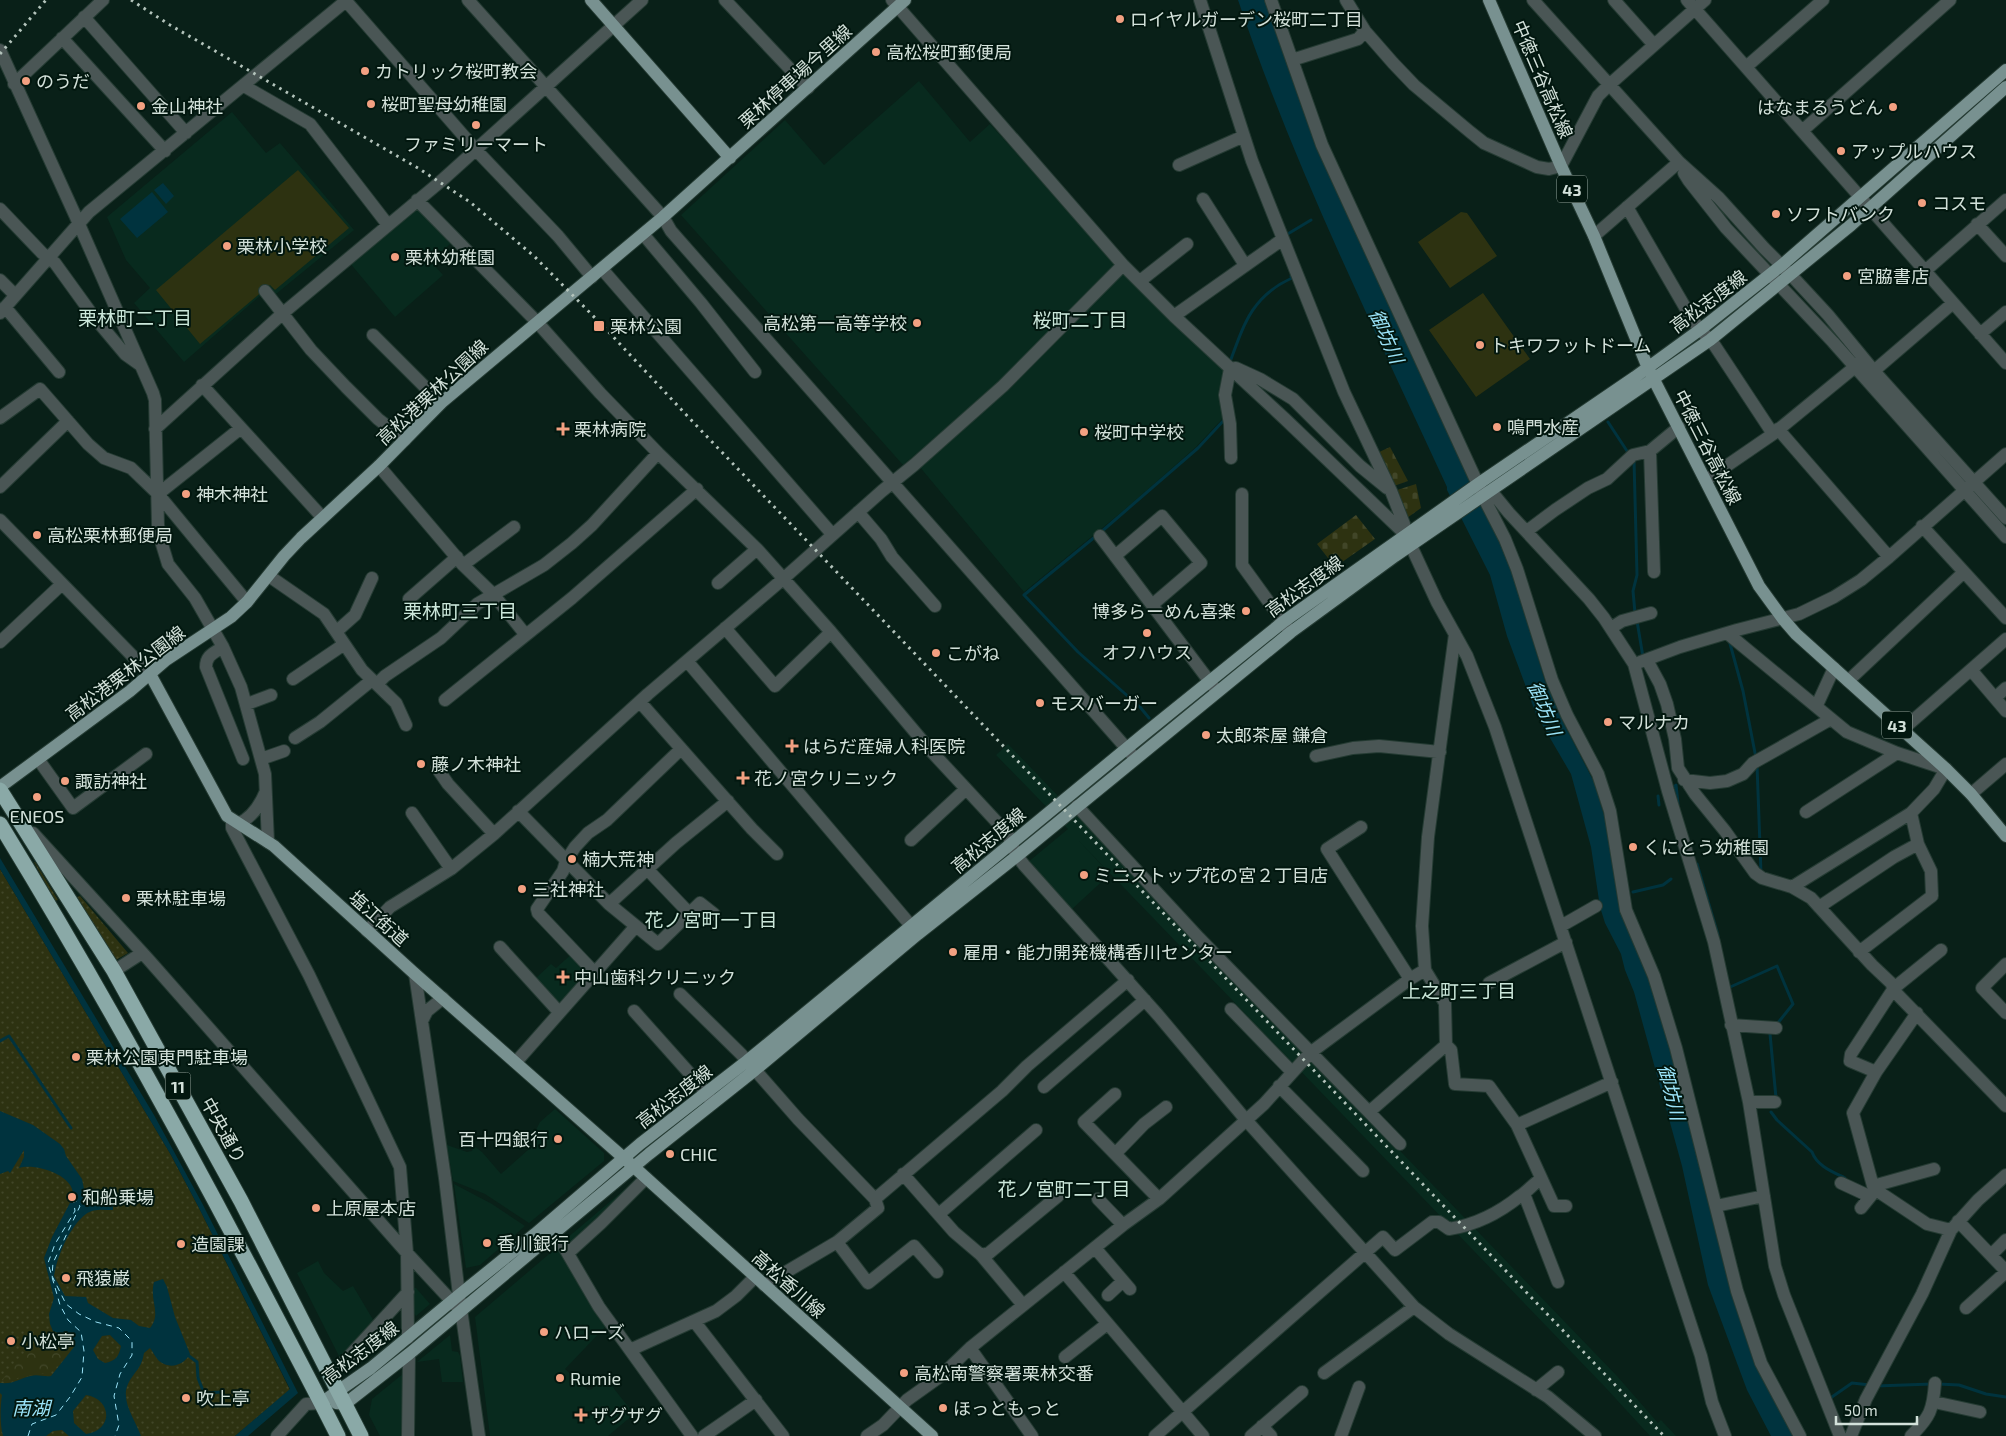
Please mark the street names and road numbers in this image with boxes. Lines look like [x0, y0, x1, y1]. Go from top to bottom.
street label: 中徳三谷高松線 [1508, 17, 1578, 141]
street label: 栗林停車場今里線 [734, 20, 856, 132]
road number: 43 [1557, 175, 1587, 202]
street label: 高松志度線 [1665, 265, 1751, 337]
street label: 高松港栗林公園線 [372, 335, 492, 449]
street label: 中徳三谷高松線 [1670, 386, 1746, 508]
street label: 高松志度線 [1261, 551, 1347, 621]
street label: 高松港栗林公園線 [61, 621, 189, 725]
road number: 43 [1882, 712, 1912, 738]
street label: 高松志度線 [946, 803, 1030, 877]
street label: 塩江街道 [345, 886, 413, 950]
street label: 高松志度線 [632, 1060, 716, 1132]
road number: 11 [166, 1072, 190, 1100]
street label: 中央通り [197, 1093, 251, 1167]
street label: 高松香川線 [748, 1246, 830, 1322]
street label: 高松志度線 [317, 1316, 403, 1388]

